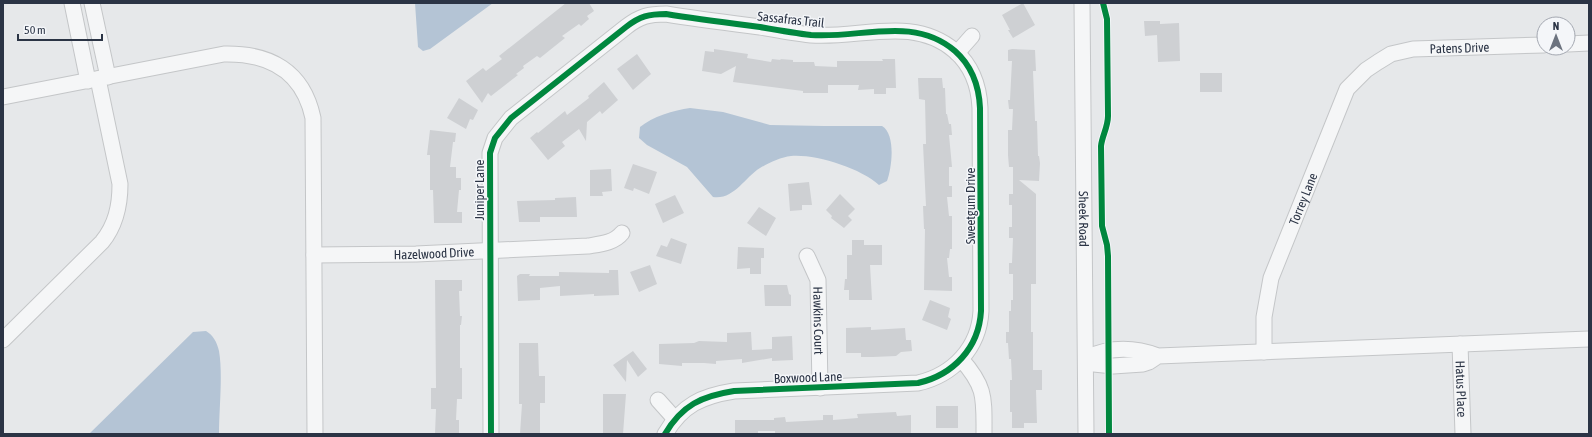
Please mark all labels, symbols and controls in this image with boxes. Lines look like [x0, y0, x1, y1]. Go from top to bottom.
street label: Sassafras Trail [757, 9, 826, 31]
scale bar [18, 16, 102, 42]
north arrow [1536, 16, 1576, 56]
text: N [1553, 20, 1559, 32]
text: 50 m [24, 23, 46, 37]
street label: Patens Drive [1430, 40, 1490, 56]
street label: Juniper Lane [472, 160, 487, 220]
street label: Sweetgum Drive [963, 168, 978, 244]
street label: Torrey Lane [1286, 171, 1321, 227]
street label: Sheek Road [1076, 191, 1091, 247]
street label: Hazelwood Drive [394, 244, 475, 262]
street label: Hawkins Court [810, 286, 826, 355]
street label: Hatus Place [1453, 360, 1469, 418]
street label: Boxwood Lane [774, 369, 843, 386]

